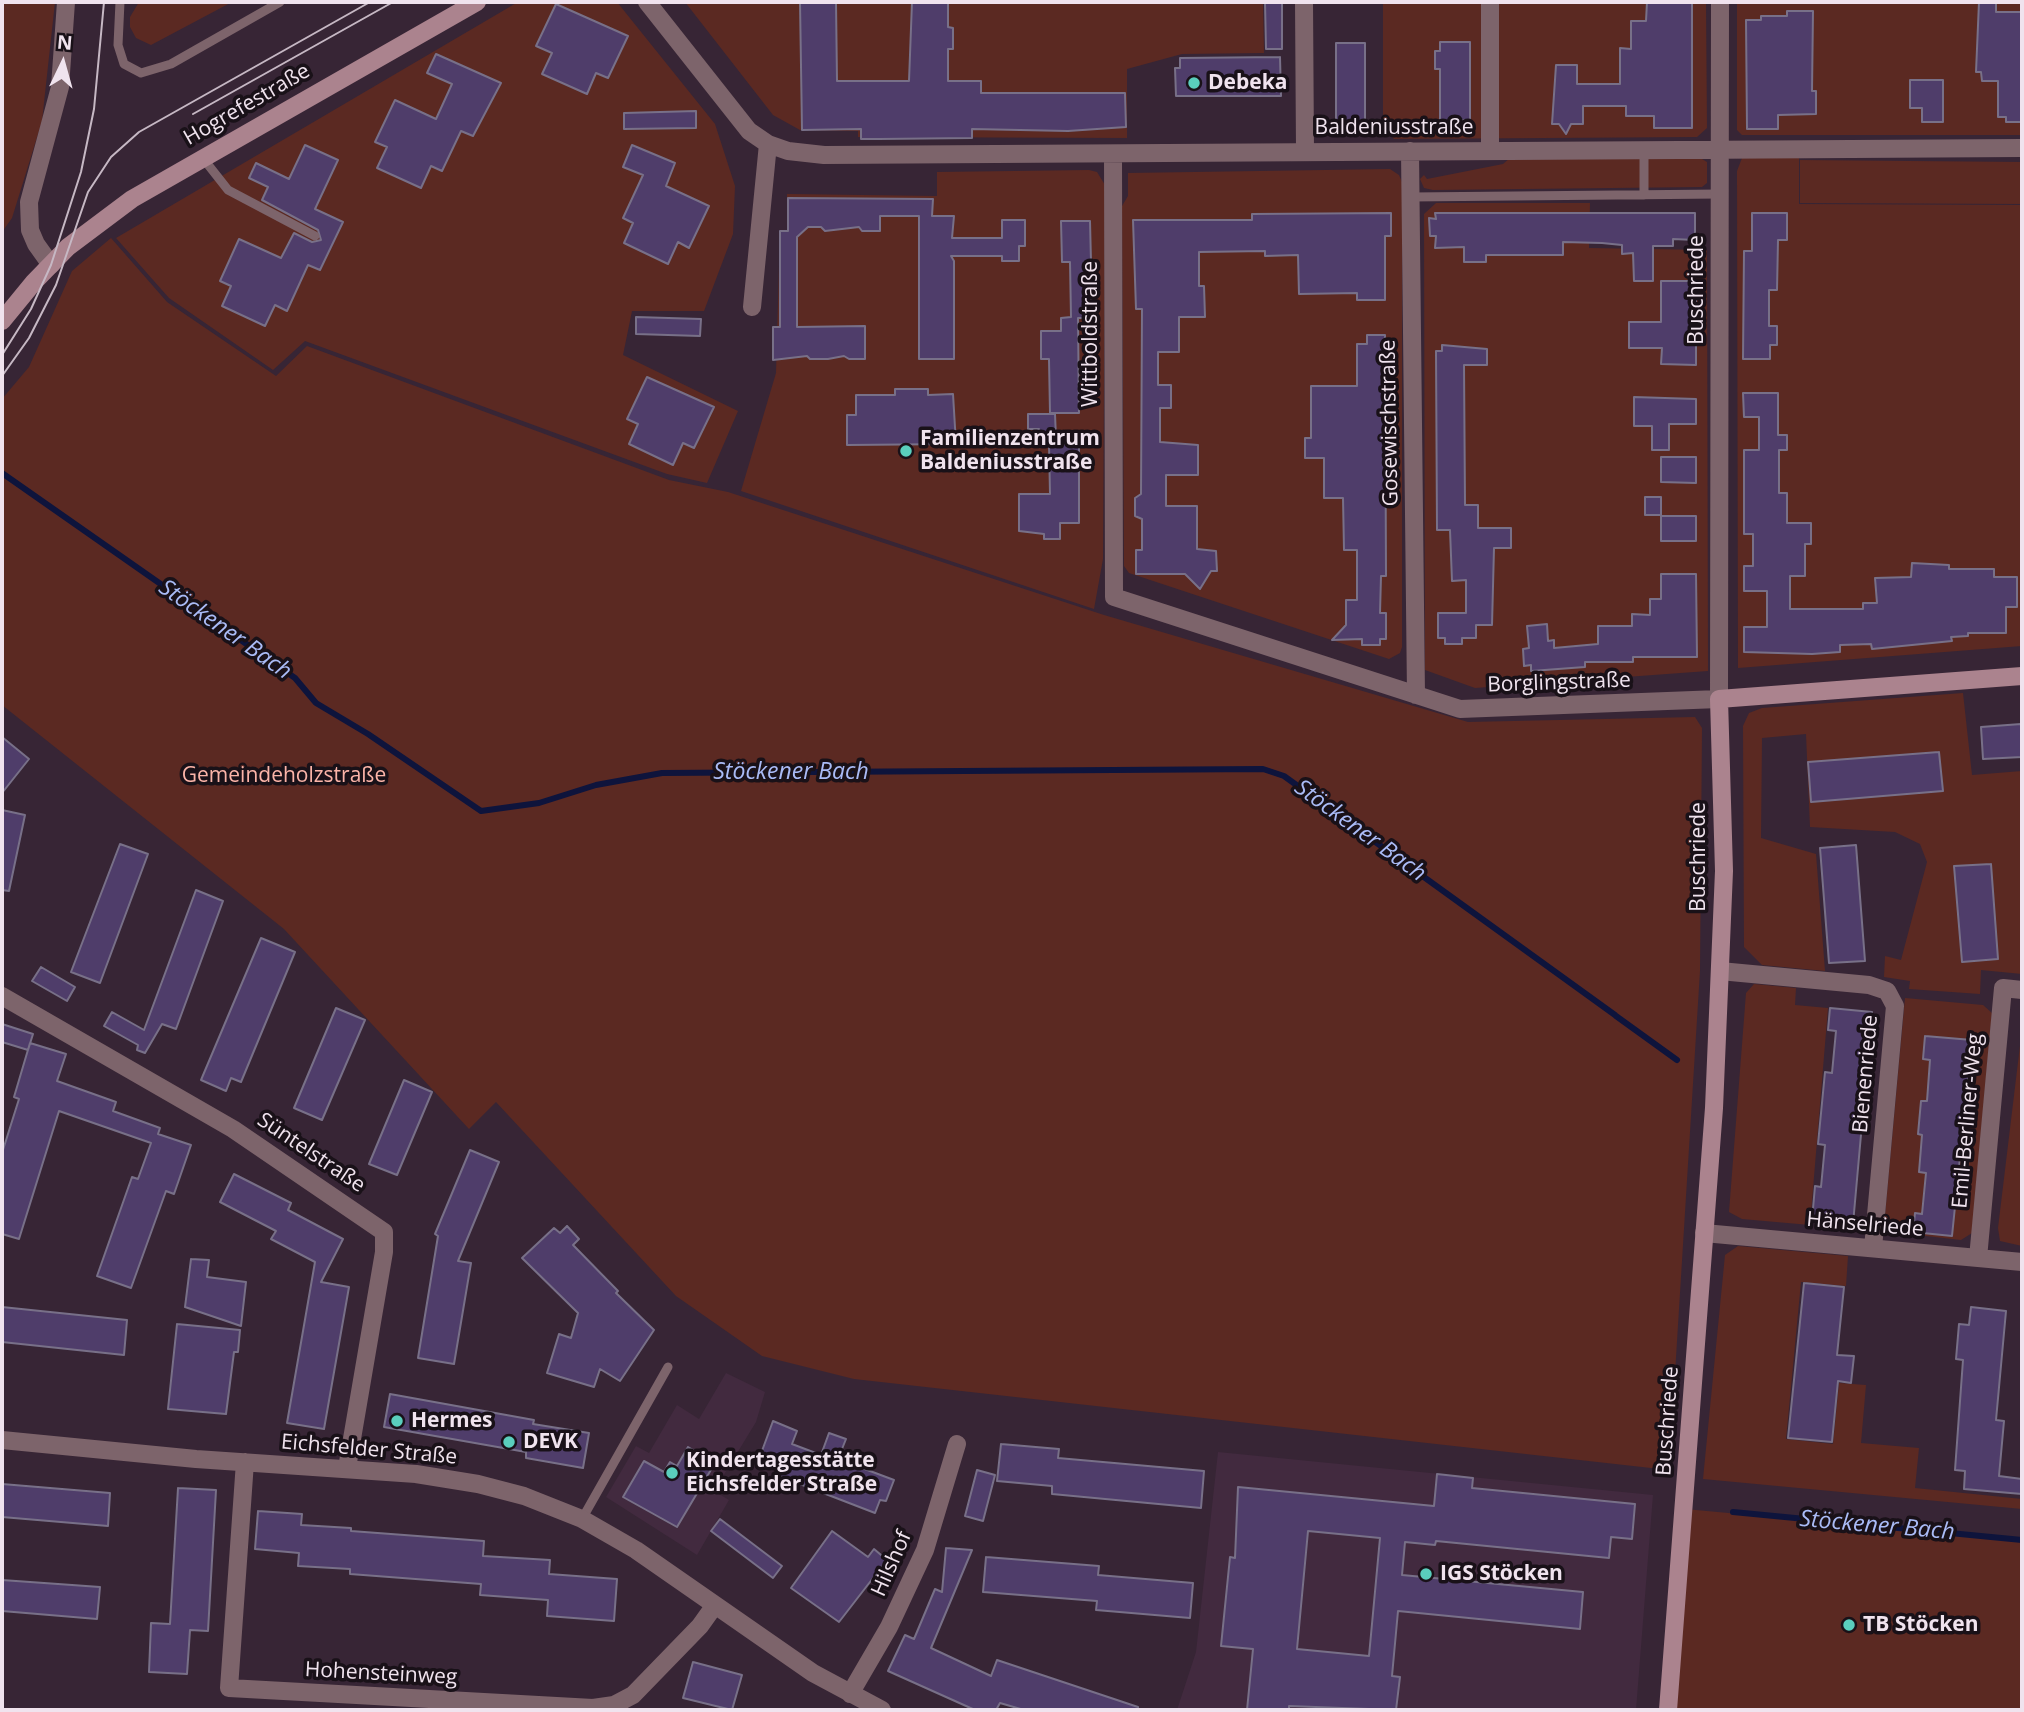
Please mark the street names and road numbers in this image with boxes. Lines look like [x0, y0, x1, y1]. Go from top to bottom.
street label: Hogrefestraße [179, 59, 315, 151]
street label: Baldeniusstraße [1315, 115, 1473, 141]
street label: Buschriede [1684, 235, 1710, 345]
street label: Wittboldstraße [1078, 261, 1104, 407]
street label: Gosewischstraße [1376, 339, 1404, 507]
street label: Borglingstraße [1487, 668, 1631, 698]
street label: Buschriede [1686, 802, 1712, 912]
street label: Bienenriede [1848, 1014, 1884, 1134]
street label: Emil-Berliner-Weg [1948, 1032, 1988, 1210]
street label: Süntelstraße [252, 1108, 370, 1198]
street label: Hänselriede [1805, 1207, 1925, 1243]
street label: Buschriede [1652, 1365, 1684, 1477]
street label: Eichsfelder Straße [280, 1430, 458, 1470]
street label: Hilshof [867, 1528, 917, 1600]
street label: Hohensteinweg [304, 1657, 458, 1691]

